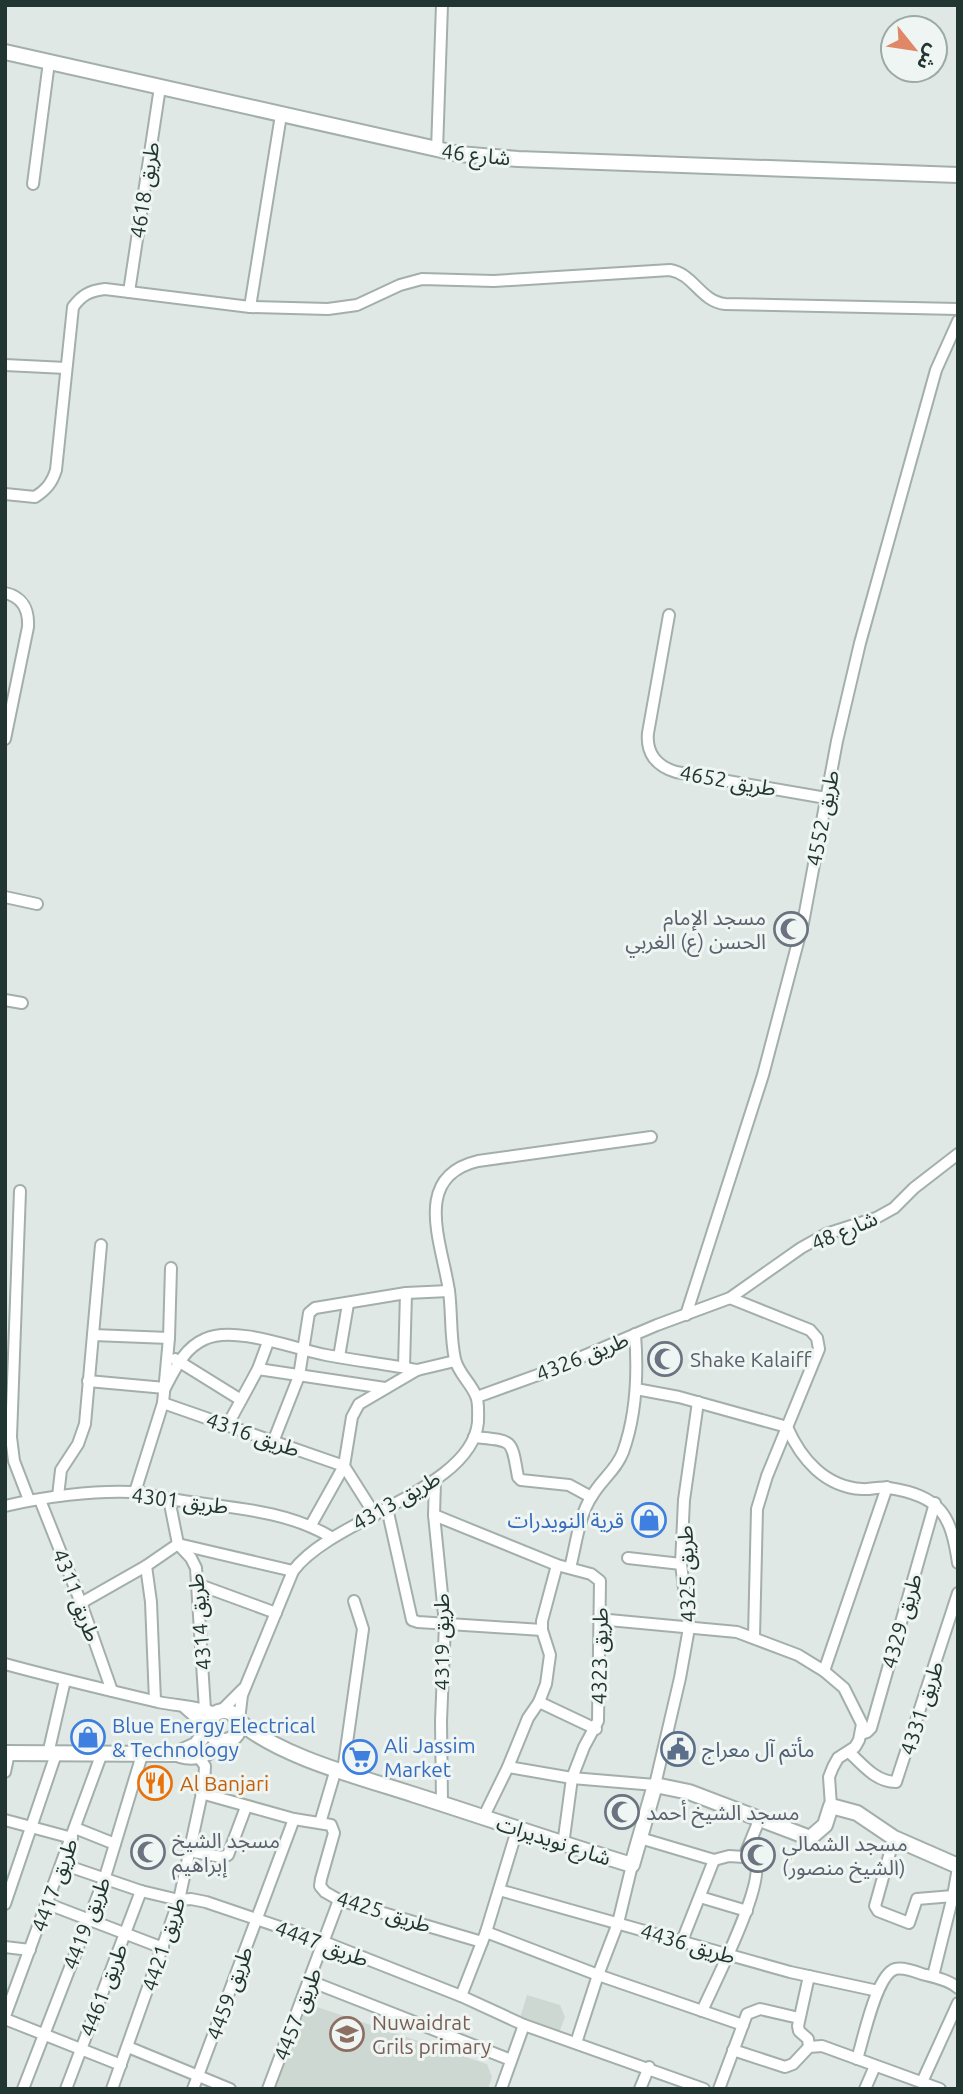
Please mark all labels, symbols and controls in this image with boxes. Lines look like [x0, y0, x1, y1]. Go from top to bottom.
north arrow [879, 14, 949, 84]
text: ش [913, 41, 945, 74]
street label: شارع 46 [440, 138, 512, 174]
street label: طريق 4618 [125, 140, 165, 240]
street label: طريق 4652 [678, 760, 778, 802]
street label: طريق 4552 [801, 768, 845, 868]
place label: مسجد الإمام الحسن (ع) الغربي [625, 905, 766, 958]
mosque icon: مسجد الإمام الحسن (ع) الغربي [772, 910, 810, 948]
street label: شارع 48 [807, 1205, 882, 1258]
street label: طريق 4326 [532, 1327, 632, 1387]
mosque icon: Shake Kalaiff [646, 1340, 684, 1378]
place label: Shake Kalaiff [690, 1347, 812, 1371]
street label: طريق 4316 [202, 1407, 303, 1463]
street label: طريق 4313 [348, 1465, 445, 1536]
street label: طريق 4301 [130, 1482, 230, 1520]
shop icon: قرية النويدرات [630, 1501, 668, 1539]
place label: قرية النويدرات [508, 1508, 624, 1533]
street label: طريق 4325 [672, 1525, 702, 1623]
street label: طريق 4311 [46, 1545, 106, 1645]
street label: طريق 4329 [876, 1571, 928, 1672]
street label: طريق 4314 [183, 1572, 217, 1672]
street label: طريق 4319 [429, 1593, 455, 1691]
street label: طريق 4323 [586, 1607, 614, 1705]
street label: طريق 4331 [895, 1658, 949, 1759]
place label: Blue Energy Electrical & Technology [112, 1713, 315, 1761]
shop icon: Blue Energy Electrical & Technology [69, 1718, 107, 1756]
public building icon: مأتم آل معراج [659, 1730, 697, 1768]
place label: Ali Jassim Market [384, 1733, 476, 1781]
place label: مأتم آل معراج [702, 1737, 815, 1765]
supermarket icon: Ali Jassim Market [341, 1738, 379, 1776]
restaurant icon: Al Banjari [136, 1764, 174, 1802]
place label: Al Banjari [180, 1771, 269, 1795]
mosque icon: مسجد الشيخ أحمد [603, 1793, 641, 1831]
place label: مسجد الشيخ أحمد [646, 1800, 799, 1828]
street label: شارع نويديرات [493, 1810, 614, 1874]
place label: مسجد الشيخ إبراهيم [172, 1828, 280, 1880]
place label: مسجد الشمالي (الشيخ منصور) [782, 1831, 908, 1883]
mosque icon: مسجد الشيخ إبراهيم [129, 1833, 167, 1871]
street label: طريق 4417 [26, 1835, 84, 1936]
mosque icon: مسجد الشمالي (الشيخ منصور) [739, 1836, 777, 1874]
street label: طريق 4419 [57, 1873, 117, 1973]
street label: طريق 4425 [333, 1885, 434, 1939]
street label: طريق 4421 [137, 1894, 191, 1995]
street label: طريق 4447 [271, 1915, 372, 1973]
street label: طريق 4436 [637, 1918, 738, 1970]
street label: طريق 4461 [74, 1940, 134, 2040]
street label: طريق 4459 [201, 1943, 259, 2044]
street label: طريق 4457 [268, 1964, 328, 2064]
place label: Nuwaidrat Grils primary [372, 2010, 491, 2058]
school or university icon: Nuwaidrat Grils primary [328, 2015, 366, 2053]

